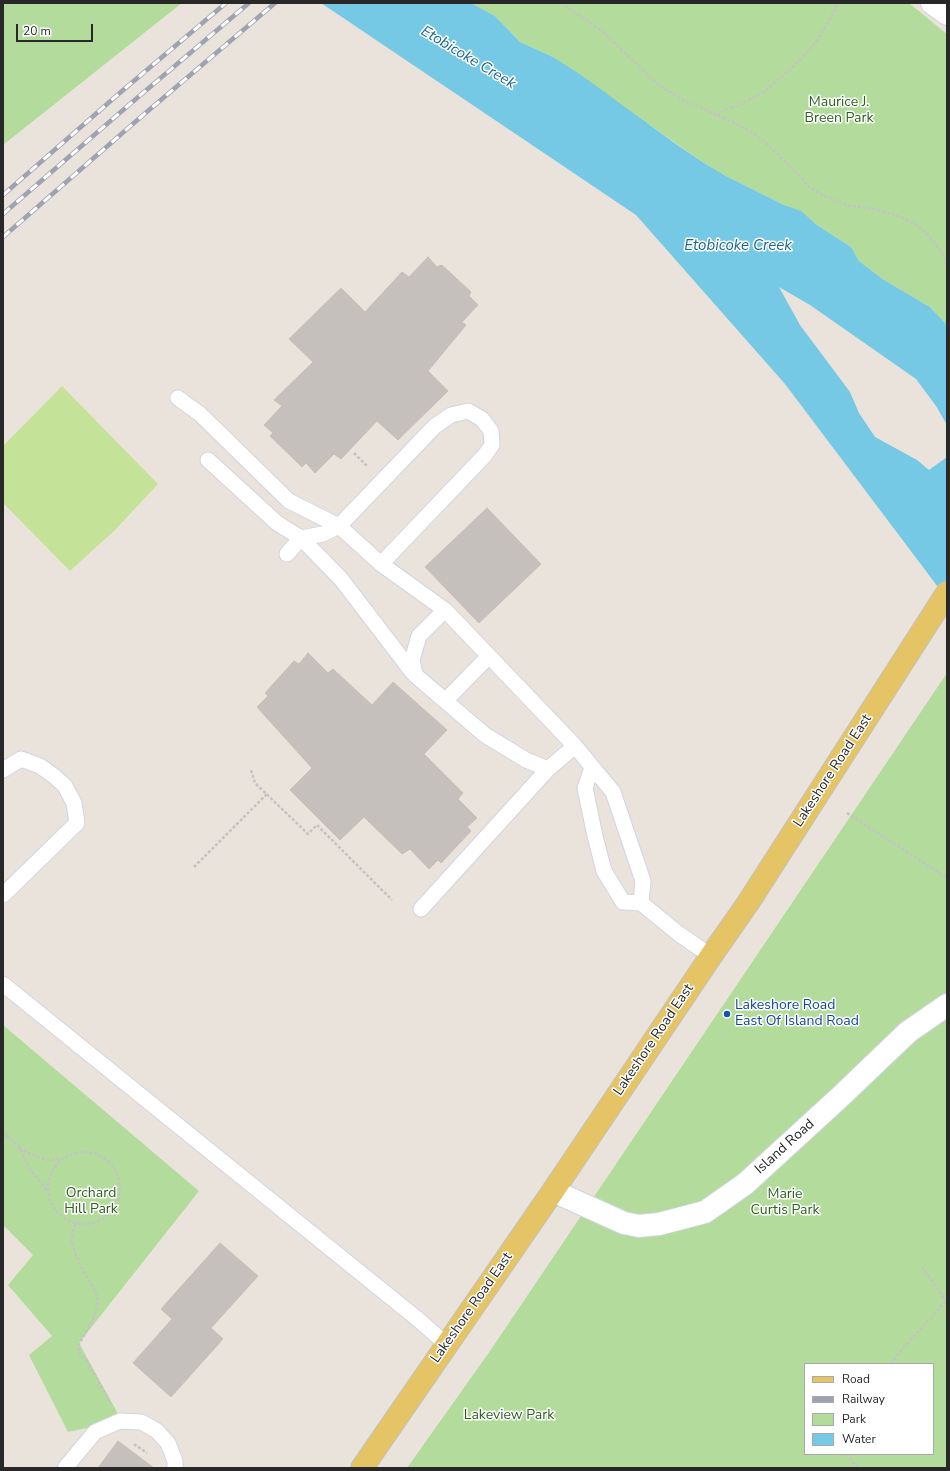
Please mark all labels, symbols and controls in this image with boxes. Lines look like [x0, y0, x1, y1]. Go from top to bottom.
scale bar [18, 16, 95, 42]
text: 20 m [23, 23, 51, 39]
water label: Etobicoke Creek [417, 23, 519, 93]
park label: Maurice J. Breen Park [805, 95, 873, 128]
water label: Etobicoke Creek [684, 237, 792, 255]
street label: Lakeshore Road East [790, 712, 876, 830]
street label: Lakeshore Road East [610, 981, 698, 1099]
place label: Lakeshore Road East Of Island Road [735, 998, 859, 1030]
marker: Lakeshore Road East Of Island Road [722, 1009, 732, 1019]
street label: Island Road [752, 1116, 818, 1178]
park label: Orchard Hill Park [64, 1186, 118, 1218]
park label: Marie Curtis Park [751, 1187, 819, 1220]
street label: Lakeshore Road East [428, 1250, 516, 1366]
legend [804, 1363, 934, 1455]
text: Road [842, 1371, 870, 1387]
text: Railway [842, 1391, 885, 1407]
park label: Lakeview Park [464, 1408, 554, 1424]
text: Park [842, 1411, 866, 1427]
text: Water [842, 1431, 876, 1447]

